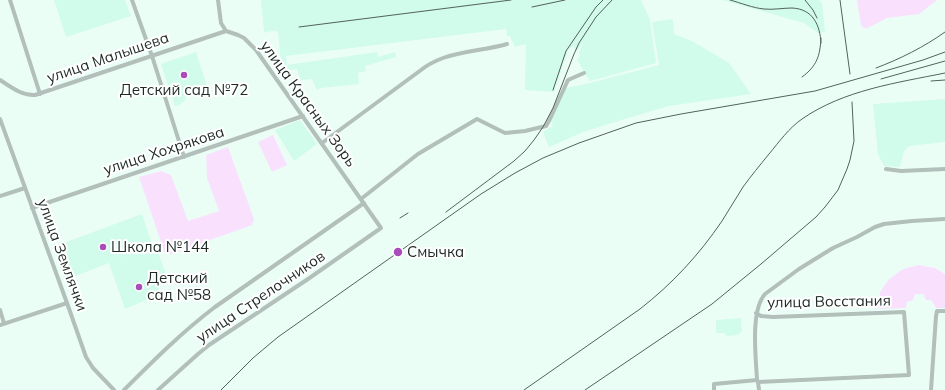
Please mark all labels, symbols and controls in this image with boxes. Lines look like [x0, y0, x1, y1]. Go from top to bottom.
street label: улица Малышева [45, 29, 171, 87]
street label: улица Красных Зорь [256, 37, 360, 171]
marker: Детский сад №72 [179, 70, 189, 80]
place label: Детский сад №72 [120, 81, 248, 99]
street label: улица Хохрякова [101, 123, 227, 179]
street label: улица Землячки [33, 196, 91, 314]
place label: Школа №144 [111, 238, 209, 256]
marker: Школа №144 [98, 242, 108, 252]
place label: Смычка [407, 243, 464, 261]
marker: Смычка [392, 246, 404, 258]
street label: улица Стрелочников [193, 247, 329, 347]
place label: Детский сад №58 [147, 269, 211, 304]
marker: Детский сад №58 [134, 282, 144, 292]
street label: улица Восстания [767, 292, 891, 312]

